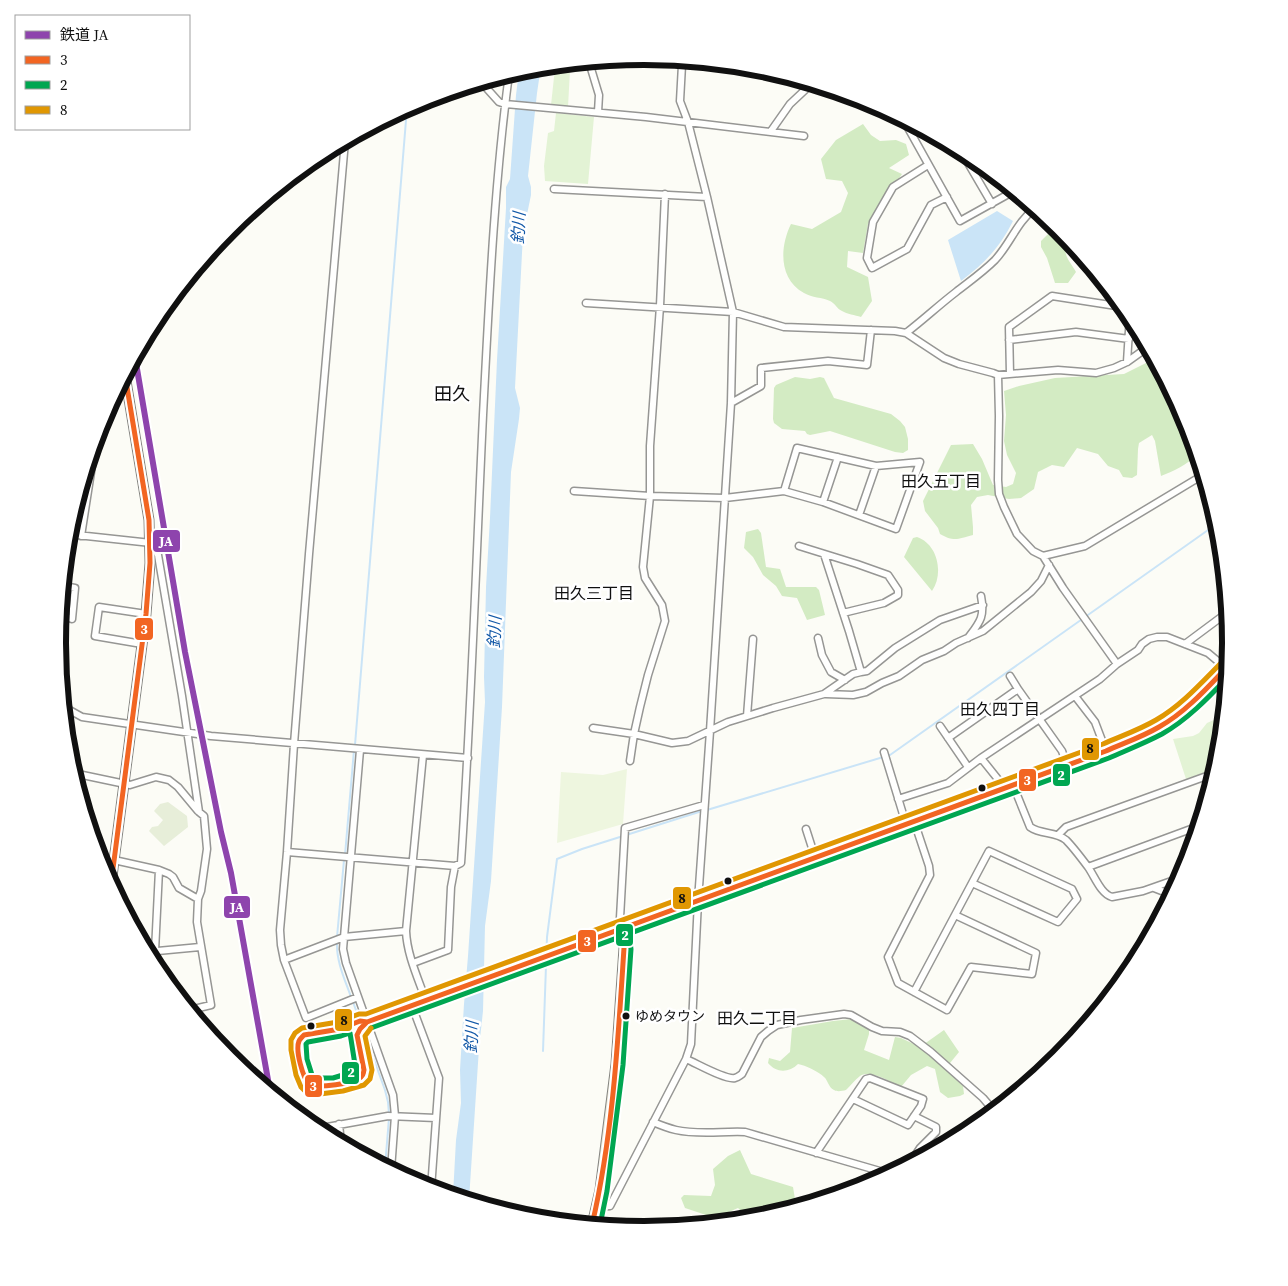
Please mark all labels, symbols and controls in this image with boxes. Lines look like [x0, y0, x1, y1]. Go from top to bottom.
legend [15, 15, 190, 130]
text: 鉄道 JA [60, 24, 108, 45]
text: 3 [60, 49, 68, 70]
text: 2 [60, 74, 68, 95]
text: 8 [60, 99, 68, 120]
water label: 釣川 [506, 209, 530, 245]
district label: 田久 [434, 381, 470, 406]
district label: 田久五丁目 [901, 470, 981, 492]
line badge: JA [152, 529, 181, 553]
text: JA [158, 531, 174, 551]
district label: 田久三丁目 [554, 582, 634, 604]
water label: 釣川 [482, 613, 506, 649]
line badge: 3 [134, 617, 154, 641]
text: 3 [140, 619, 148, 639]
district label: 田久四丁目 [960, 698, 1040, 720]
line badge: 8 [1081, 737, 1100, 761]
text: 8 [1086, 738, 1094, 758]
line badge: 2 [1052, 763, 1071, 787]
text: 2 [1057, 765, 1065, 785]
line badge: 3 [1018, 768, 1037, 792]
text: 3 [1023, 770, 1031, 790]
unlabelled marker [977, 783, 987, 793]
unlabelled marker [723, 876, 733, 886]
line badge: 8 [672, 886, 692, 910]
text: 8 [678, 888, 686, 908]
line badge: JA [223, 895, 251, 919]
text: JA [229, 897, 245, 917]
line badge: 2 [615, 923, 634, 947]
text: 2 [621, 925, 629, 945]
line badge: 3 [577, 929, 597, 953]
text: 3 [583, 931, 591, 951]
place label: ゆめタウン [635, 1006, 705, 1026]
district label: 田久二丁目 [717, 1007, 797, 1029]
line badge: 8 [334, 1008, 353, 1032]
text: 8 [340, 1010, 348, 1030]
marker: ゆめタウン [621, 1011, 631, 1021]
water label: 釣川 [459, 1018, 483, 1054]
unlabelled marker [306, 1021, 316, 1031]
line badge: 2 [341, 1061, 360, 1085]
text: 2 [347, 1062, 355, 1082]
line badge: 3 [304, 1074, 323, 1098]
text: 3 [309, 1076, 317, 1096]

